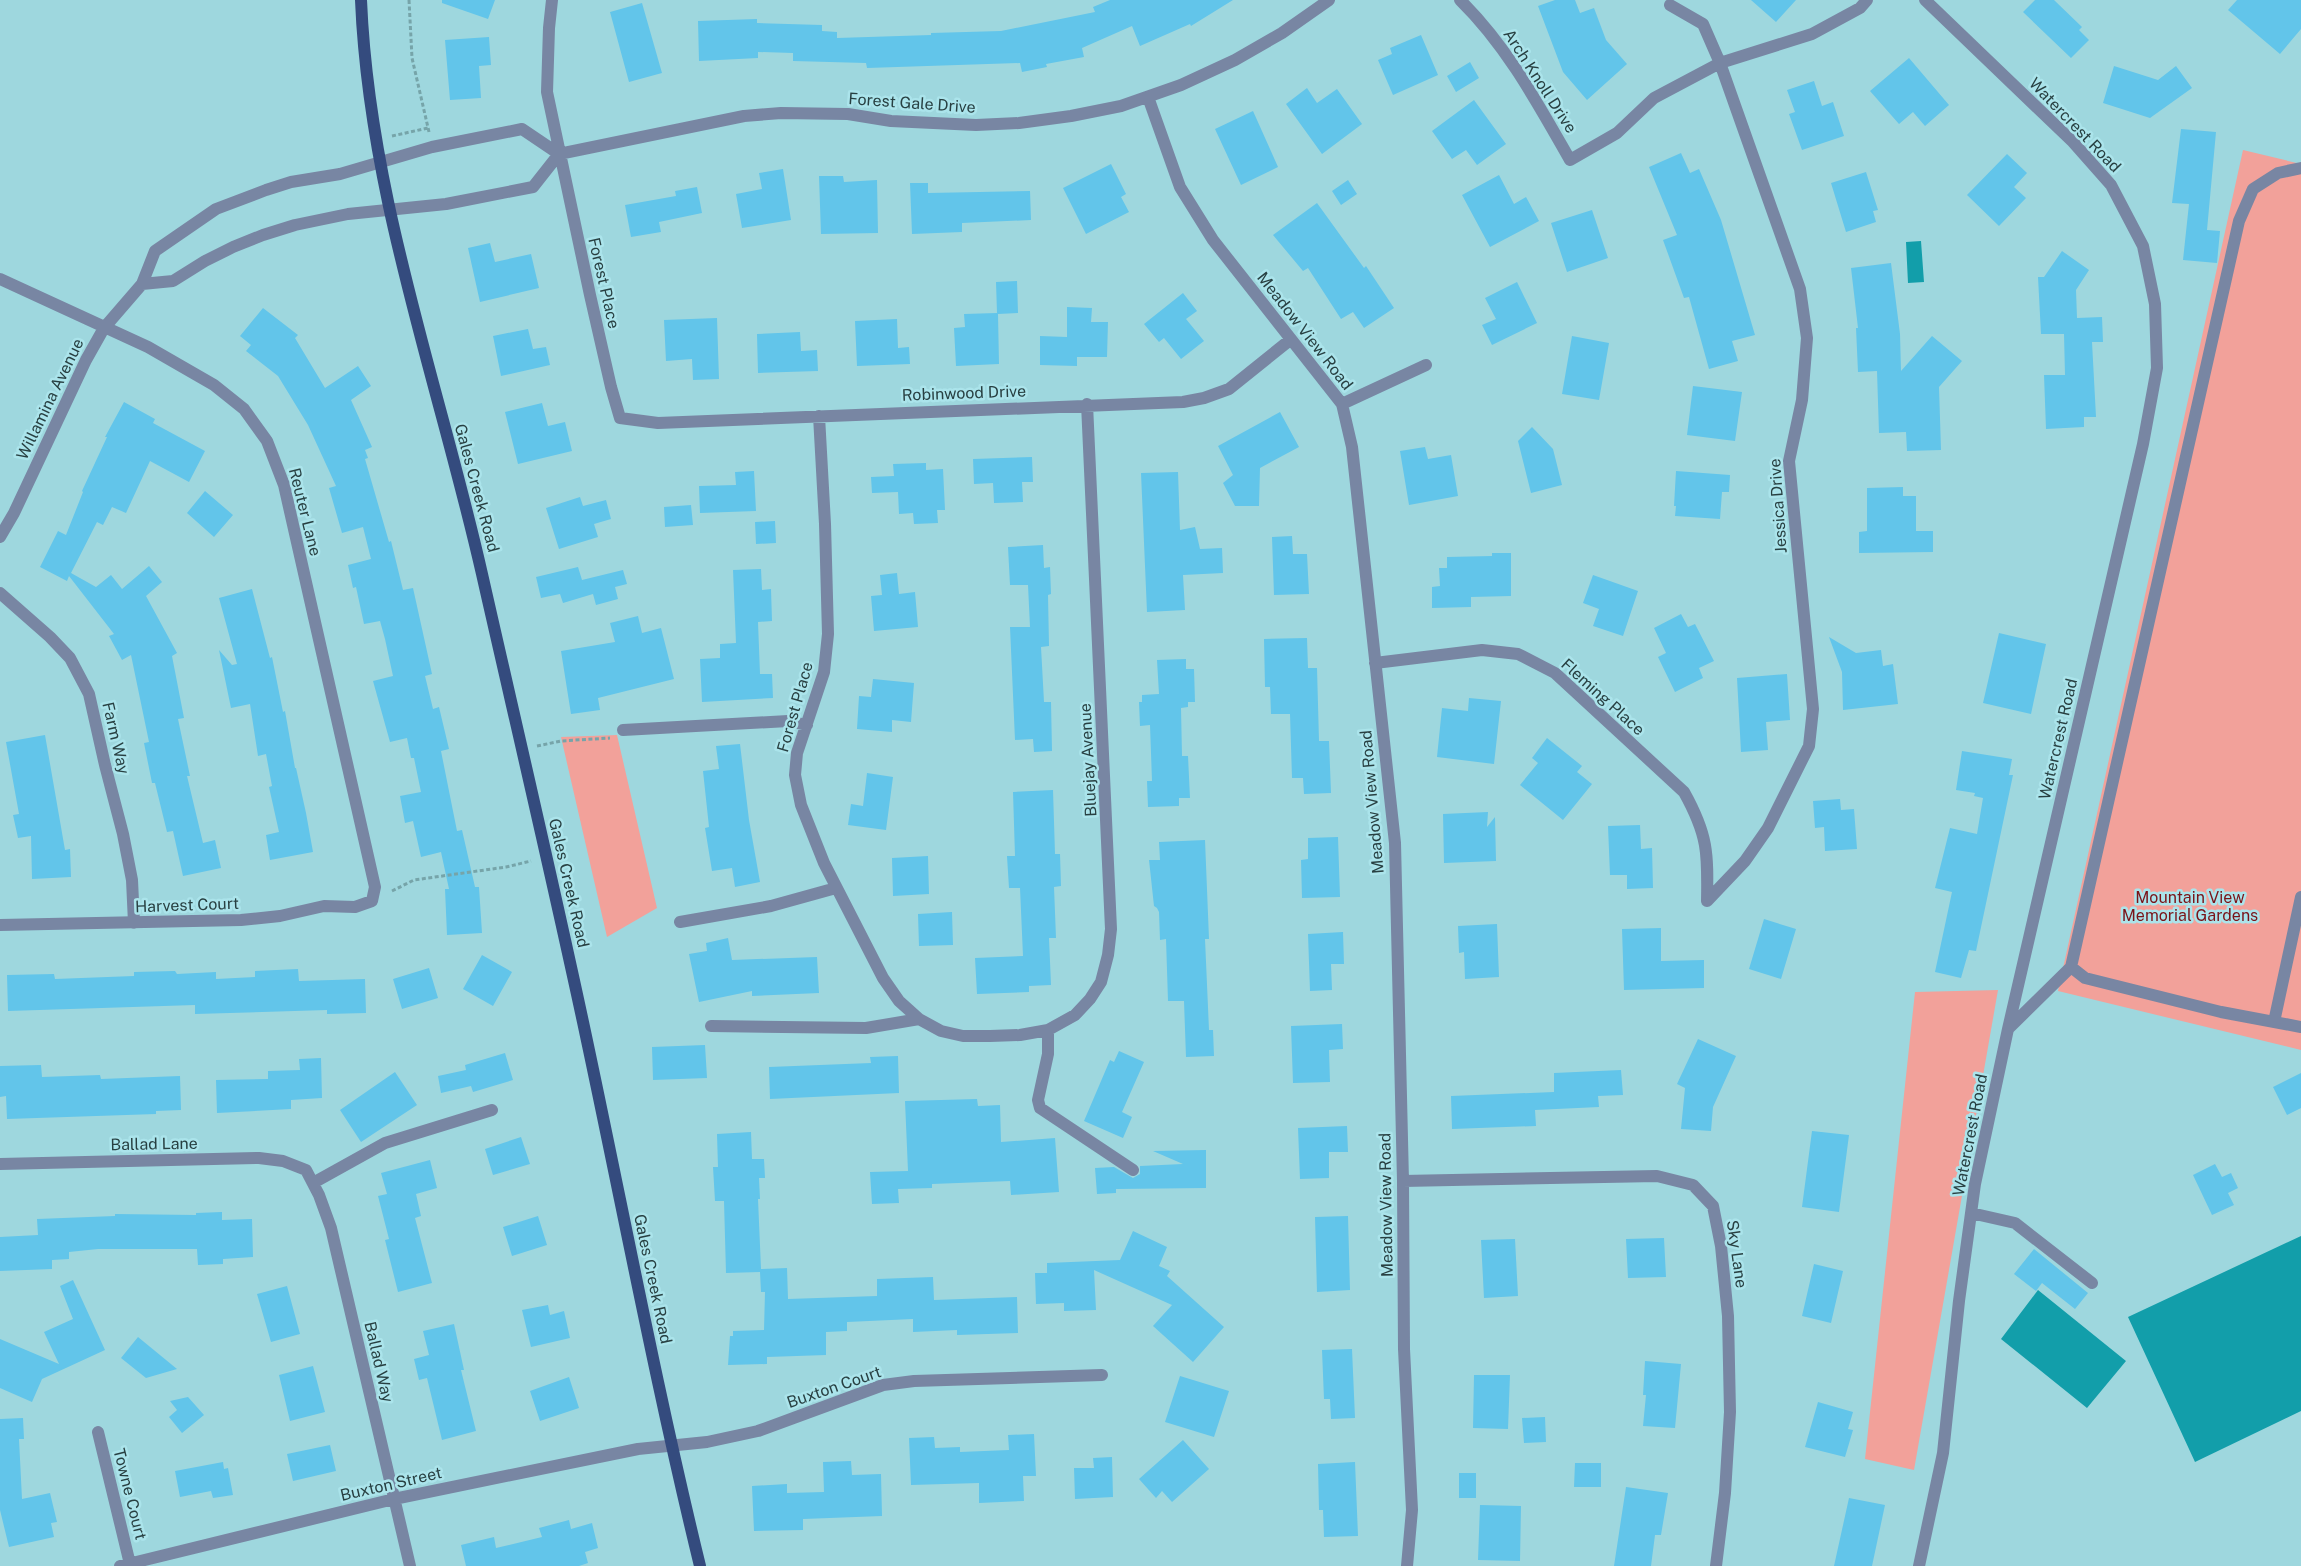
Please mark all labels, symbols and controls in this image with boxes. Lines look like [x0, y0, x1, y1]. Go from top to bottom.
street label: Arch Knoll Drive [1499, 25, 1581, 137]
street label: Watercrest Road [2025, 74, 2125, 176]
street label: Forest Gale Drive [848, 89, 976, 117]
street label: Forest Place [584, 236, 624, 330]
street label: Meadow View Road [1253, 268, 1357, 394]
street label: Willamina Avenue [12, 335, 88, 463]
street label: Robinwood Drive [902, 381, 1026, 405]
street label: Gales Creek Road [451, 422, 503, 554]
street label: Jessica Drive [1765, 458, 1791, 554]
street label: Reuter Lane [285, 466, 325, 558]
street label: Fleming Place [1557, 655, 1649, 739]
street label: Forest Place [773, 660, 817, 754]
street label: Watercrest Road [2035, 676, 2081, 802]
street label: Farm Way [98, 700, 134, 776]
street label: Bluejay Avenue [1076, 703, 1100, 817]
street label: Meadow View Road [1356, 729, 1388, 875]
street label: Gales Creek Road [545, 817, 593, 949]
park label: Mountain View Memorial Gardens [2122, 888, 2258, 925]
street label: Harvest Court [135, 894, 239, 916]
street label: Watercrest Road [1949, 1072, 1991, 1198]
street label: Meadow View Road [1375, 1133, 1397, 1277]
street label: Ballad Lane [110, 1134, 198, 1154]
street label: Gales Creek Road [630, 1212, 676, 1346]
street label: Sky Lane [1723, 1219, 1751, 1289]
street label: Ballad Way [360, 1320, 398, 1405]
street label: Buxton Court [784, 1362, 884, 1412]
street label: Towne Court [109, 1446, 151, 1542]
street label: Buxton Street [338, 1463, 444, 1505]

